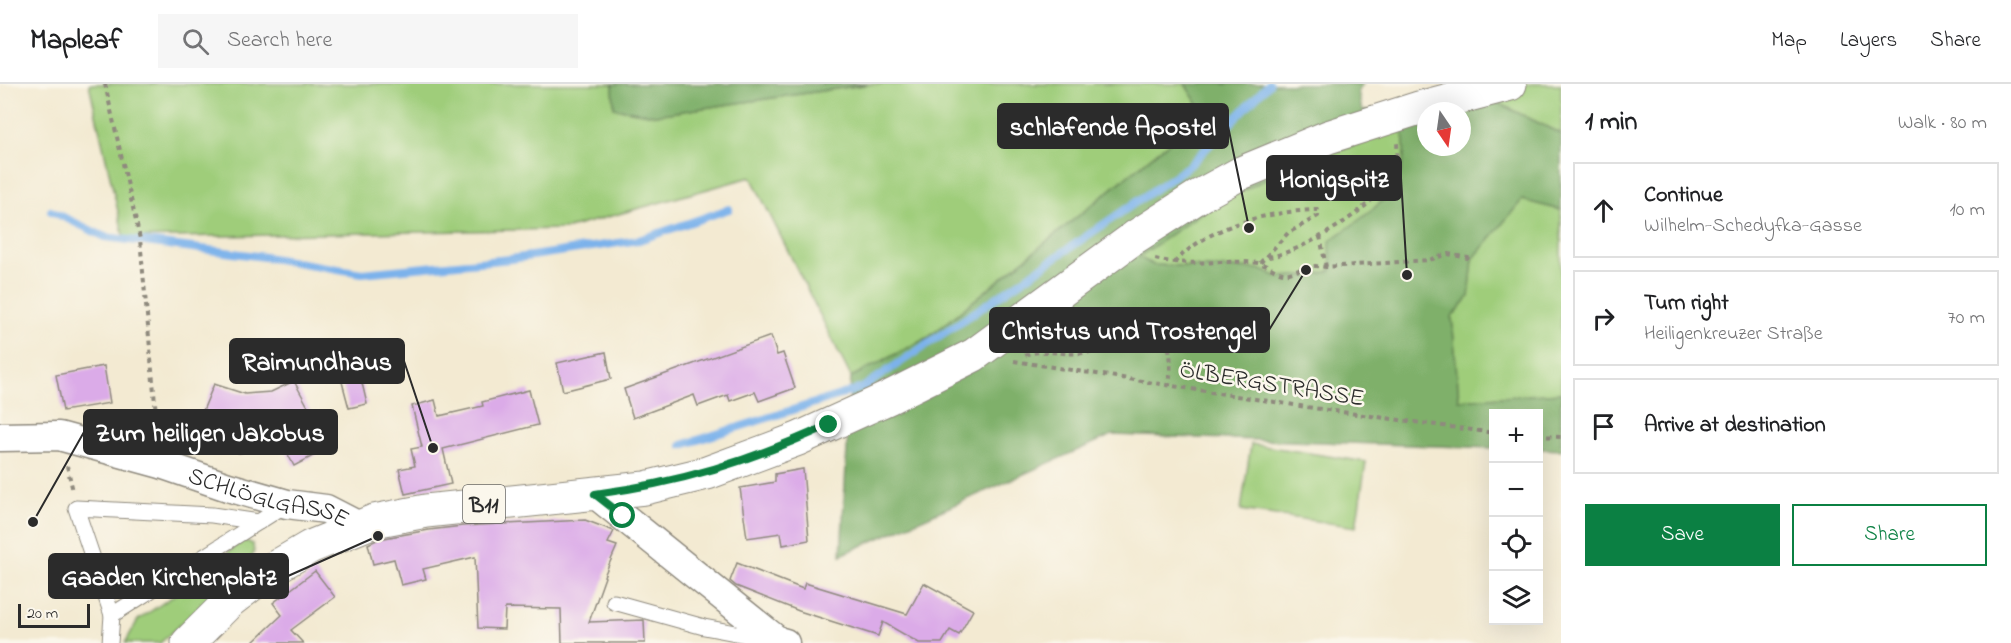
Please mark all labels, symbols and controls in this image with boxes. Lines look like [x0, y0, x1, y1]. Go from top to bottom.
search box [158, 14, 578, 68]
text: Mapleaf [30, 21, 122, 62]
icon: search [179, 25, 212, 58]
text: Search here [227, 25, 332, 57]
text: Map [1771, 26, 1807, 56]
text: Layers [1840, 26, 1897, 56]
text: Share [1930, 26, 1981, 56]
north arrow [1417, 102, 1471, 156]
callout: schlafende Apostel [998, 104, 1228, 148]
text: 1 min [1585, 104, 1637, 142]
text: Walk · 80 m [1898, 109, 1987, 138]
text: schlafende Apostel [1010, 110, 1216, 148]
callout: Honigspitz [1267, 156, 1401, 200]
text: Honigspitz [1279, 162, 1390, 201]
text: Continue [1644, 180, 1723, 212]
icon: ahead [1587, 194, 1620, 227]
text: 10 m [1949, 196, 1985, 225]
text: Wilhelm-Schedyfka-Gasse [1644, 212, 1862, 241]
text: Turn right [1644, 288, 1729, 320]
icon: right [1587, 302, 1620, 335]
text: 70 m [1948, 304, 1985, 333]
callout: Christus und Trostengel [990, 308, 1269, 352]
text: Christus und Trostengel [1001, 314, 1257, 353]
text: Heiligenkreuzer Straße [1644, 320, 1823, 349]
callout: Raimundhaus [230, 339, 404, 383]
text: Raimundhaus [242, 345, 392, 383]
street label: ÖLBERGSTRASSE [1177, 354, 1366, 417]
map controls [1489, 409, 1543, 625]
button: + [1489, 409, 1543, 463]
callout: Zum heiligen Jakobus [84, 410, 337, 454]
icon: arrive [1587, 410, 1620, 443]
text: Arrive at destination [1644, 410, 1826, 442]
route end [815, 411, 841, 437]
text: Zum heiligen Jakobus [95, 416, 325, 455]
street label: SCHLÖGLGASSE [183, 460, 355, 538]
button: − [1489, 463, 1543, 517]
road number: B11 [463, 485, 505, 523]
route start [609, 502, 635, 528]
button: Save [1585, 504, 1780, 566]
button: Share [1792, 504, 1987, 566]
button: locate [1489, 517, 1543, 571]
callout: Gaaden Kirchenplatz [49, 554, 288, 598]
text: Gaaden Kirchenplatz [61, 560, 278, 598]
button: layers [1489, 571, 1543, 625]
scale bar [18, 601, 90, 628]
text: 20 m [27, 602, 58, 626]

